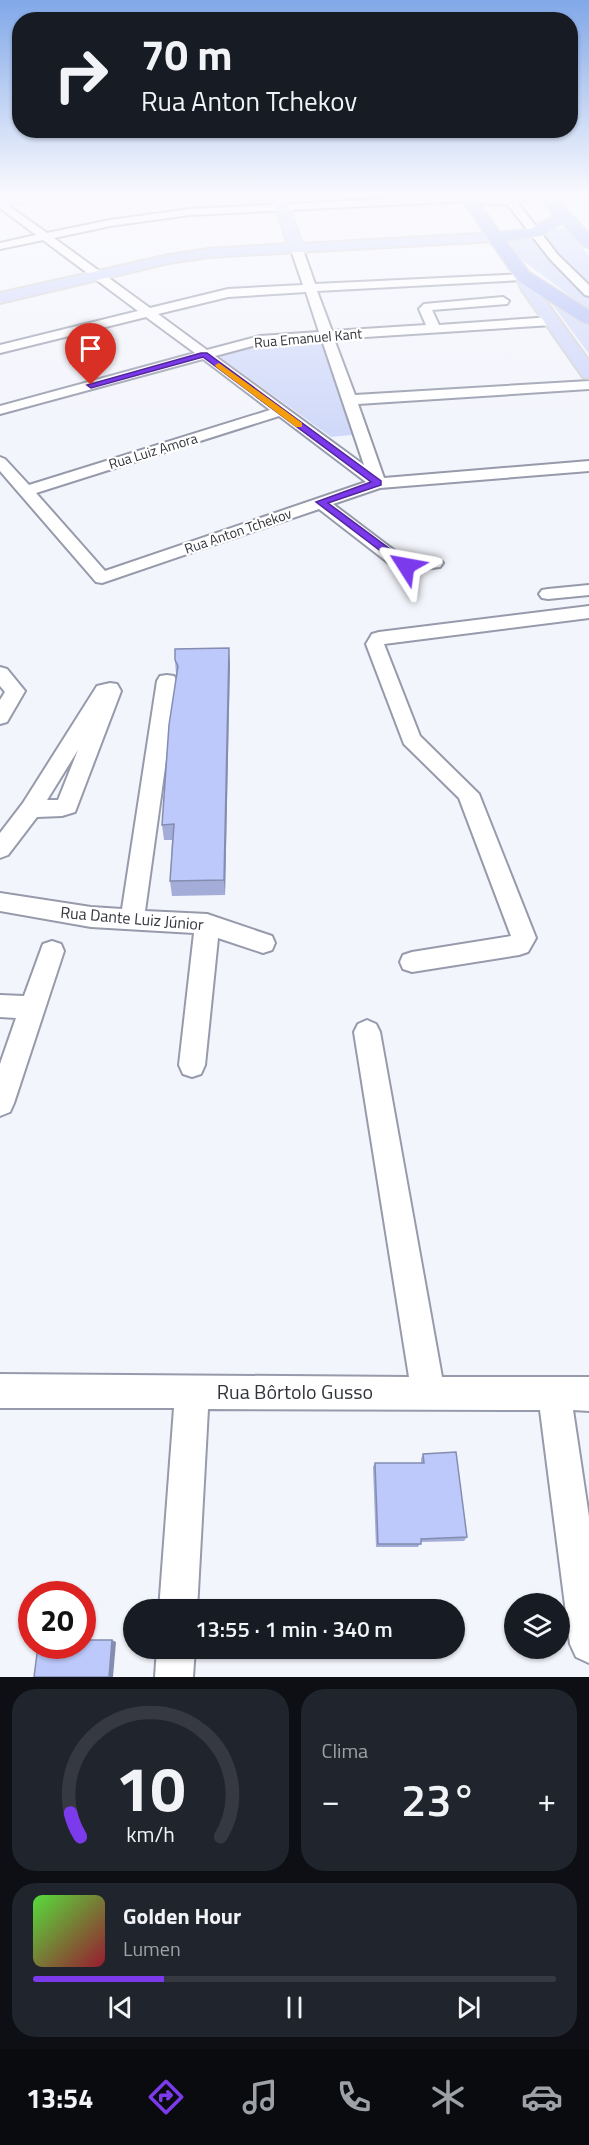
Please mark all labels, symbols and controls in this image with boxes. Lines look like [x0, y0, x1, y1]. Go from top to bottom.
text: 70 m [141, 22, 233, 86]
icon: right [42, 36, 120, 114]
text: Rua Anton Tchekov [141, 80, 357, 121]
street label: Rua Emanuel Kant [253, 322, 363, 353]
pin [65, 323, 116, 385]
icon: arrive [74, 332, 107, 365]
street label: Rua Luiz Amora [106, 427, 200, 474]
street label: Rua Anton Tchekov [181, 502, 295, 559]
position arrow [374, 534, 438, 598]
street label: Rua Dante Luiz Júnior [59, 900, 205, 936]
street label: Rua Bôrtolo Gusso [217, 1376, 373, 1407]
speed limit sign: 20 [18, 1581, 96, 1659]
map controls [504, 1593, 570, 1659]
button: layers [504, 1593, 570, 1659]
text: 13:55 · 1 min · 340 m [195, 1612, 393, 1646]
text: Clima [322, 1735, 368, 1766]
text: 10 [115, 1740, 185, 1835]
text: 23° [401, 1765, 477, 1833]
text: − [322, 1775, 340, 1825]
text: + [538, 1775, 556, 1825]
text: km/h [126, 1818, 175, 1850]
text: Golden Hour [123, 1899, 241, 1933]
text: Lumen [123, 1933, 181, 1964]
icon: previous [104, 1991, 137, 2024]
icon: pause [278, 1991, 311, 2024]
icon: next [452, 1991, 485, 2024]
icon: directions [145, 2076, 187, 2118]
icon: music [239, 2076, 281, 2118]
icon: phone [333, 2076, 375, 2118]
icon: climate [427, 2076, 469, 2118]
icon: car [521, 2076, 563, 2118]
text: 13:54 [26, 2077, 93, 2118]

